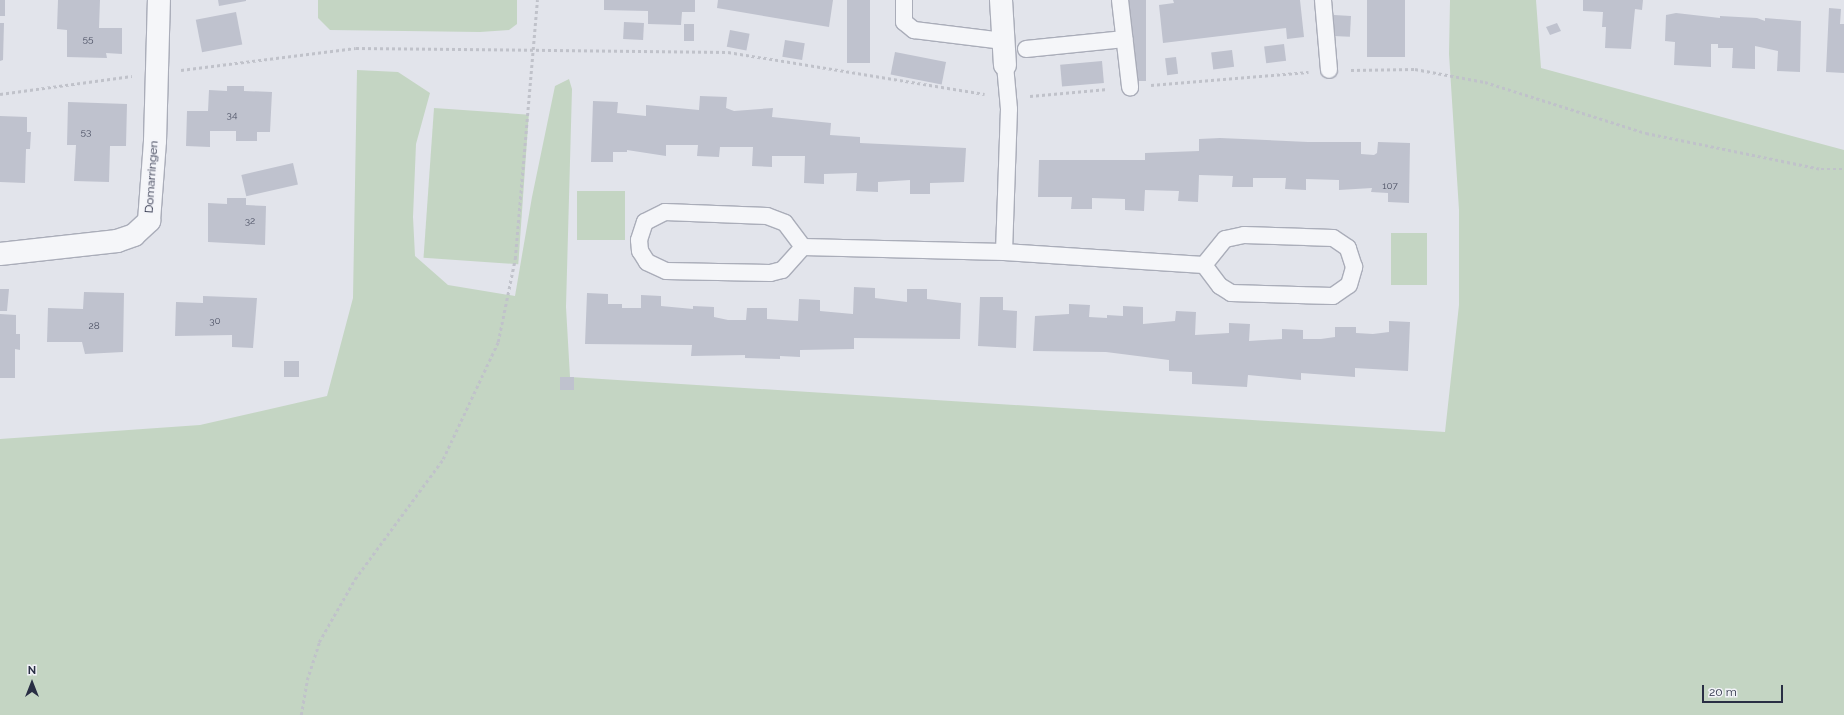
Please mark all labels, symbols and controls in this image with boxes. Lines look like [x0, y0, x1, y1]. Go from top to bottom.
house number: 55 [83, 33, 93, 45]
house number: 34 [227, 109, 237, 121]
house number: 53 [81, 126, 91, 138]
street label: Domarringen [142, 140, 162, 214]
house number: 107 [1382, 180, 1398, 192]
house number: 32 [245, 215, 255, 227]
house number: 30 [209, 315, 221, 327]
house number: 28 [88, 320, 100, 332]
north arrow [12, 663, 52, 703]
text: N [28, 664, 36, 677]
scale bar [1704, 677, 1785, 703]
text: 20 m [1709, 685, 1737, 699]

